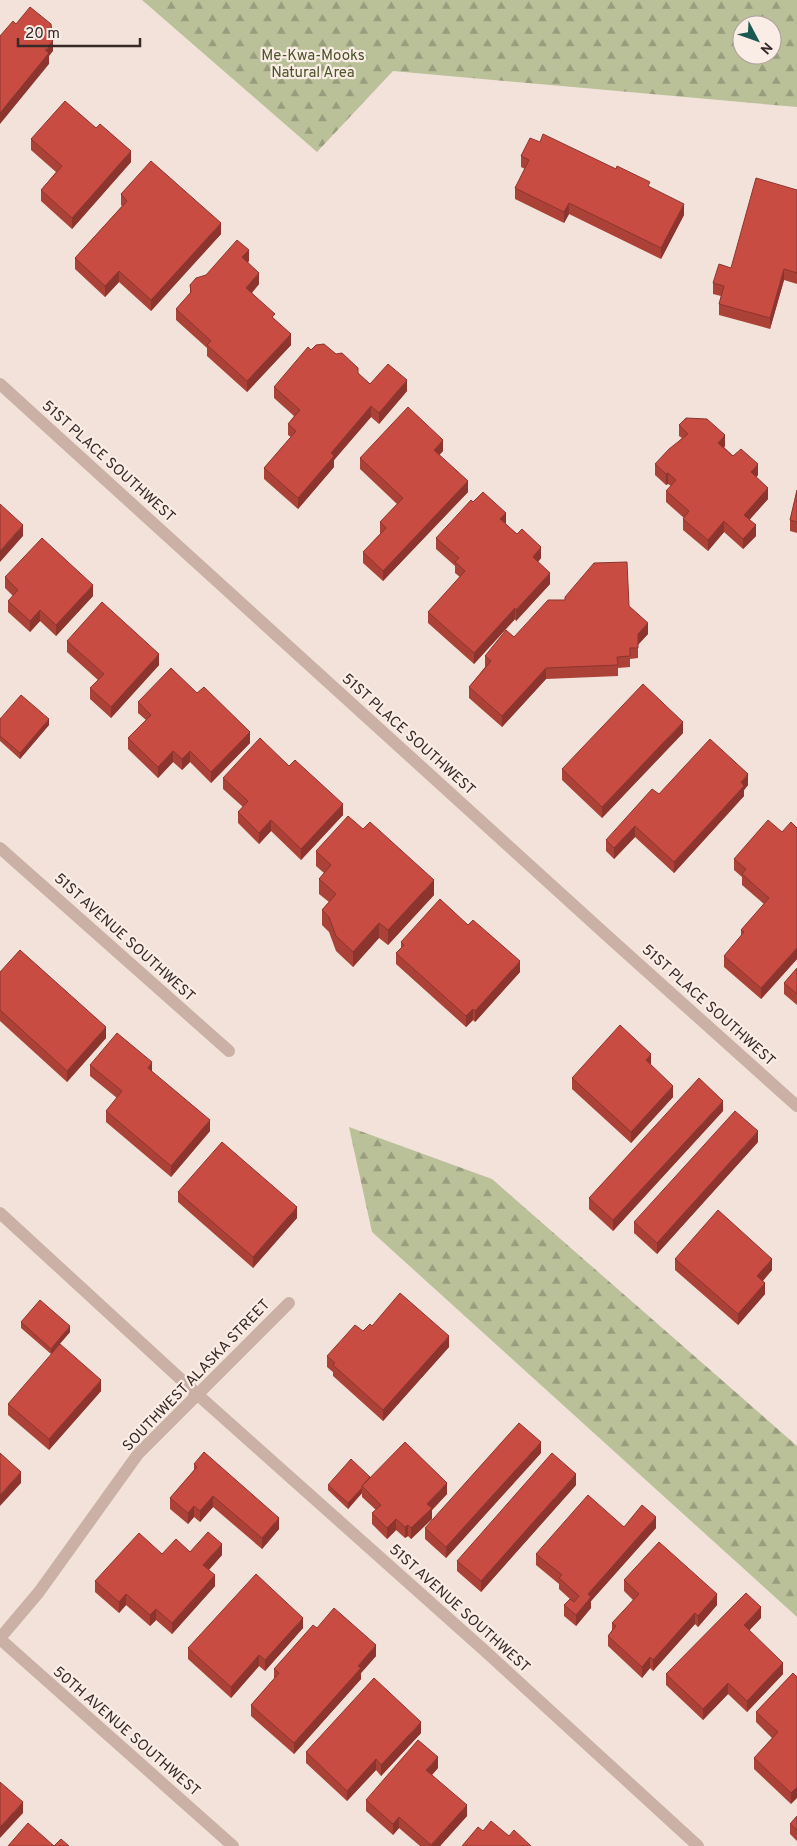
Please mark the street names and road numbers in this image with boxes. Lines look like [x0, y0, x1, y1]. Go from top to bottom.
street label: 51ST PLACE SOUTHWEST [37, 397, 179, 527]
street label: 51ST PLACE SOUTHWEST [337, 670, 479, 800]
street label: 51ST AVENUE SOUTHWEST [50, 870, 198, 1007]
street label: 51ST PLACE SOUTHWEST [637, 941, 779, 1071]
street label: SOUTHWEST ALASKA STREET [119, 1296, 275, 1456]
street label: 51ST AVENUE SOUTHWEST [385, 1541, 533, 1678]
street label: 50TH AVENUE SOUTHWEST [48, 1663, 204, 1801]

